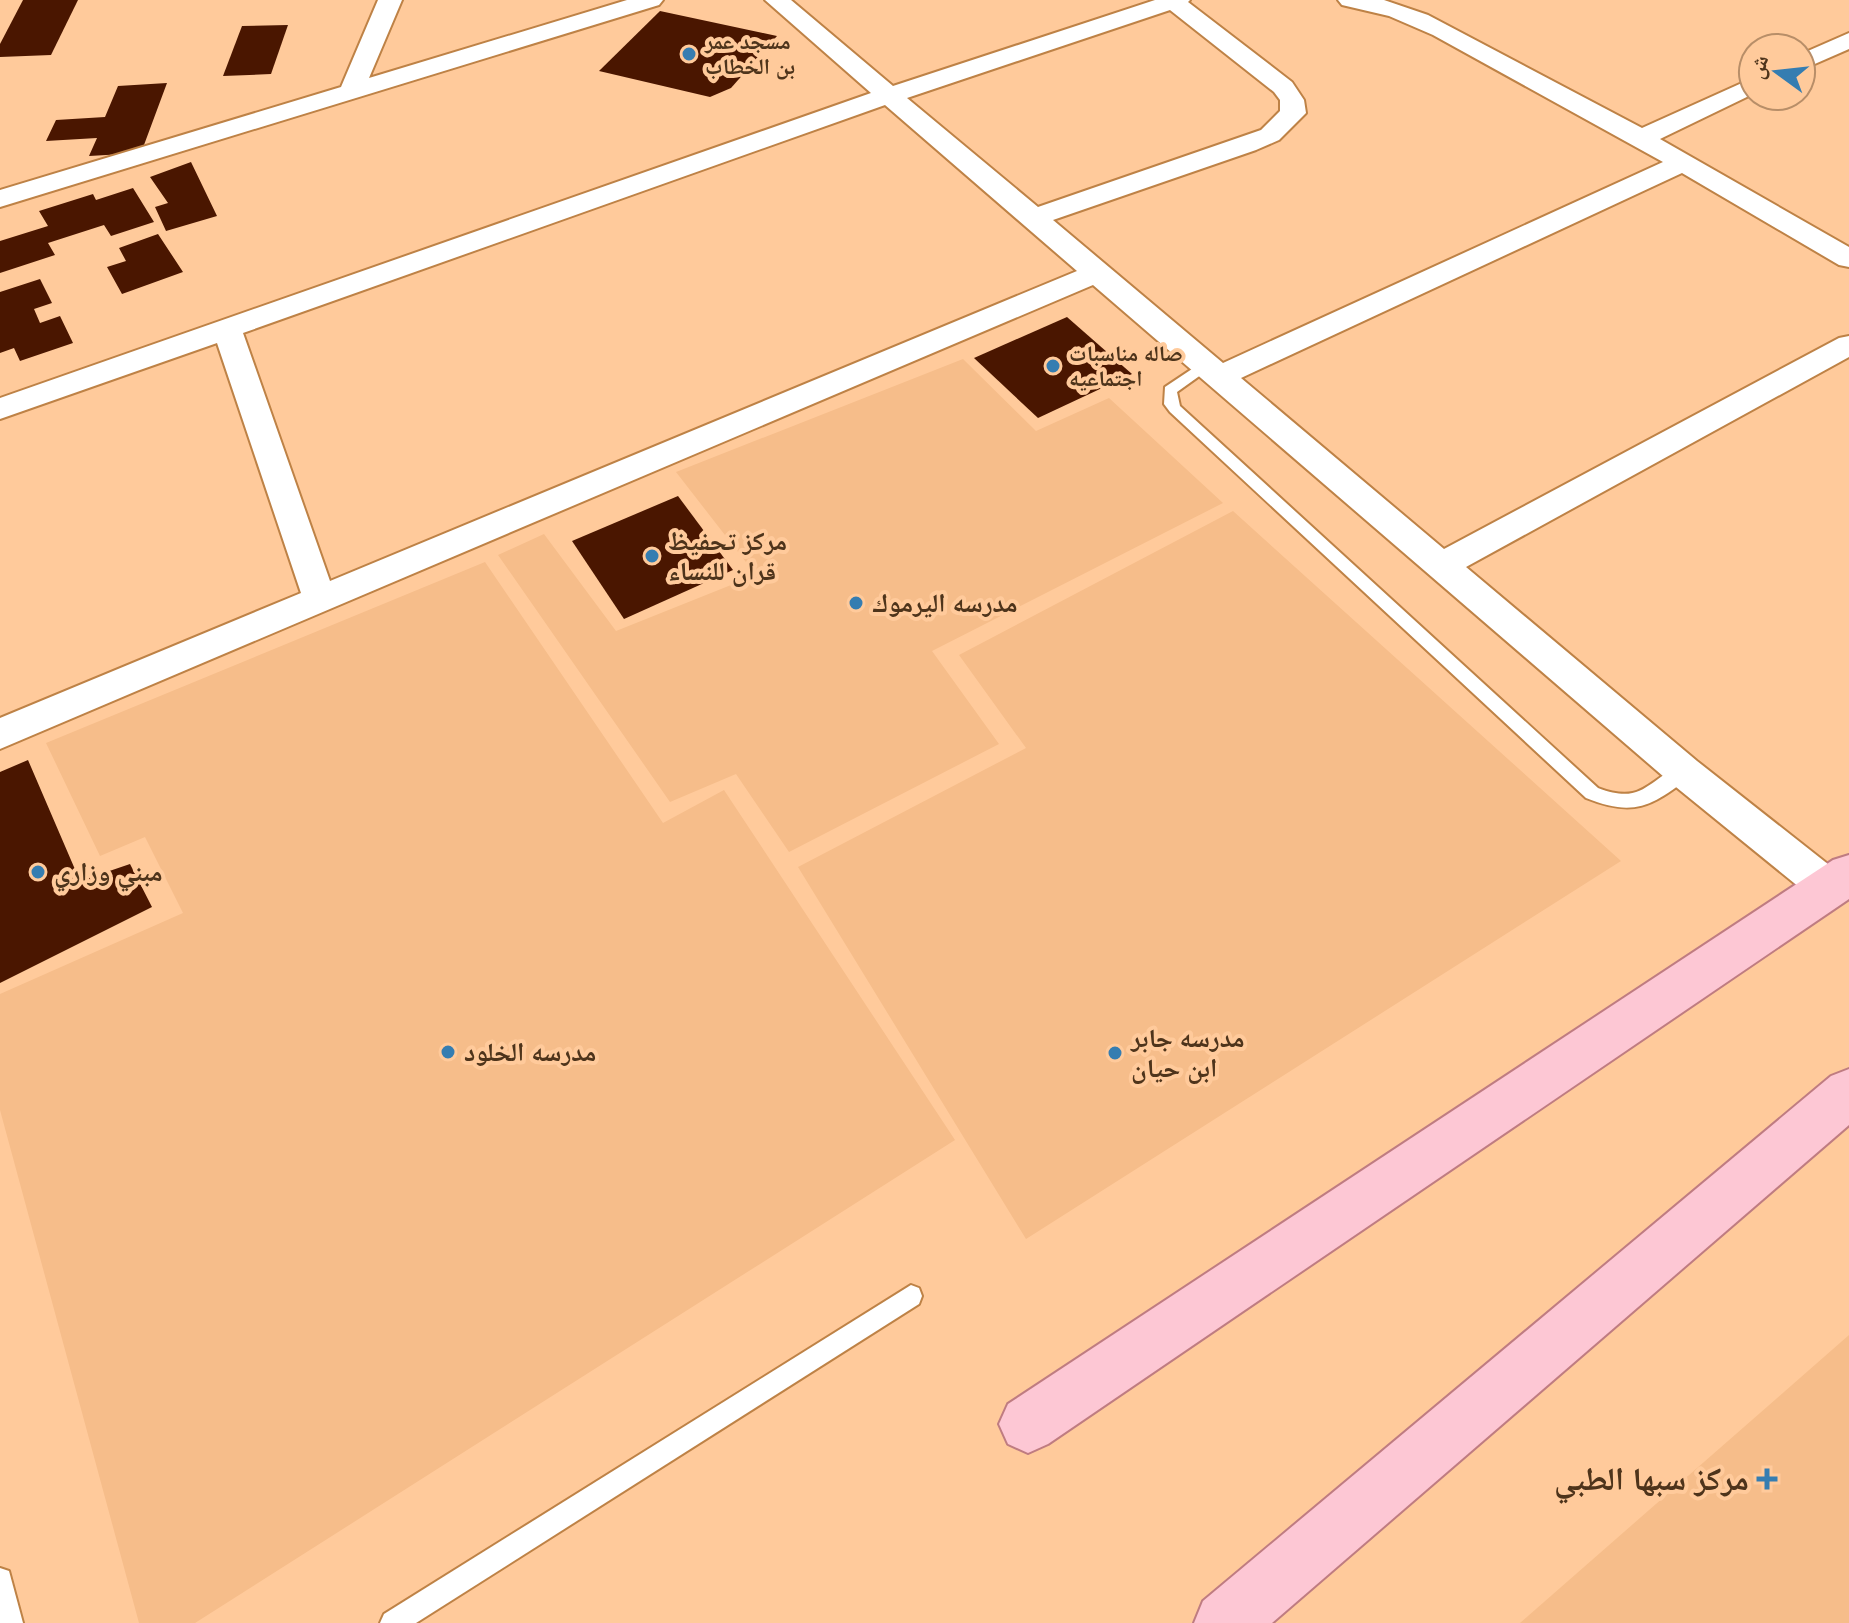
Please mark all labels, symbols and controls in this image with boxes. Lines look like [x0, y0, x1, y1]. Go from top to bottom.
place label: مسجد عمر بن الخطاب [704, 25, 795, 80]
north arrow [1737, 32, 1817, 112]
marker: مسجد عمر بن الخطاب [680, 45, 698, 63]
text: ش [1739, 51, 1774, 82]
place label: صاله مناسبات اجتماعيه [1069, 337, 1183, 392]
marker: صاله مناسبات اجتماعيه [1044, 357, 1062, 375]
place label: مركز تحفيظ قران للنساء [668, 522, 787, 588]
marker: مركز تحفيظ قران للنساء [643, 547, 661, 565]
place label: مدرسه اليرموك [872, 584, 1018, 620]
marker: مدرسه اليرموك [847, 594, 865, 612]
place label: مبني وزاري [54, 853, 163, 892]
marker: مبني وزاري [29, 863, 47, 881]
place label: مدرسه جابر ابن حيان [1130, 1019, 1245, 1085]
place label: مدرسه الخلود [464, 1033, 596, 1069]
marker: مدرسه الخلود [439, 1043, 457, 1061]
marker: مدرسه جابر ابن حيان [1106, 1044, 1124, 1062]
place label: مركز سبها الطبي [1554, 1456, 1749, 1504]
marker: مركز سبها الطبي [1756, 1468, 1778, 1490]

